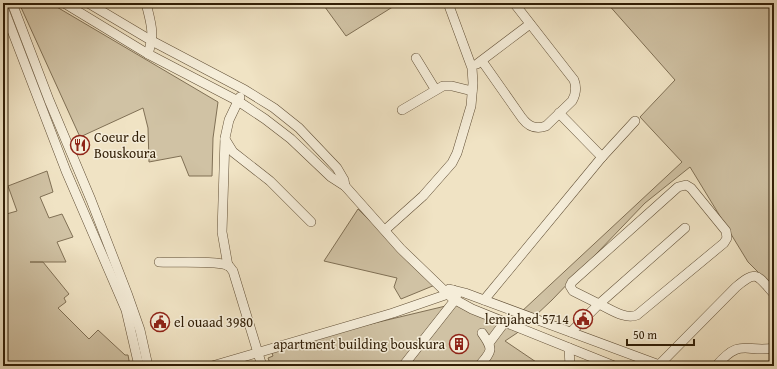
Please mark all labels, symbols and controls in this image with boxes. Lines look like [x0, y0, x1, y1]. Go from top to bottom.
place label: Coeur de Bouskoura [94, 127, 156, 163]
restaurant icon: Coeur de Bouskoura [69, 134, 91, 156]
public building icon: lemjahed 5714 [572, 308, 594, 330]
place label: lemjahed 5714 [485, 309, 569, 329]
public building icon: el ouaad 3980 [149, 311, 171, 333]
place label: el ouaad 3980 [174, 312, 253, 332]
scale bar [627, 321, 694, 347]
text: 50 m [633, 326, 657, 343]
building icon: apartment building bouskura [448, 333, 470, 355]
place label: apartment building bouskura [273, 334, 445, 354]

